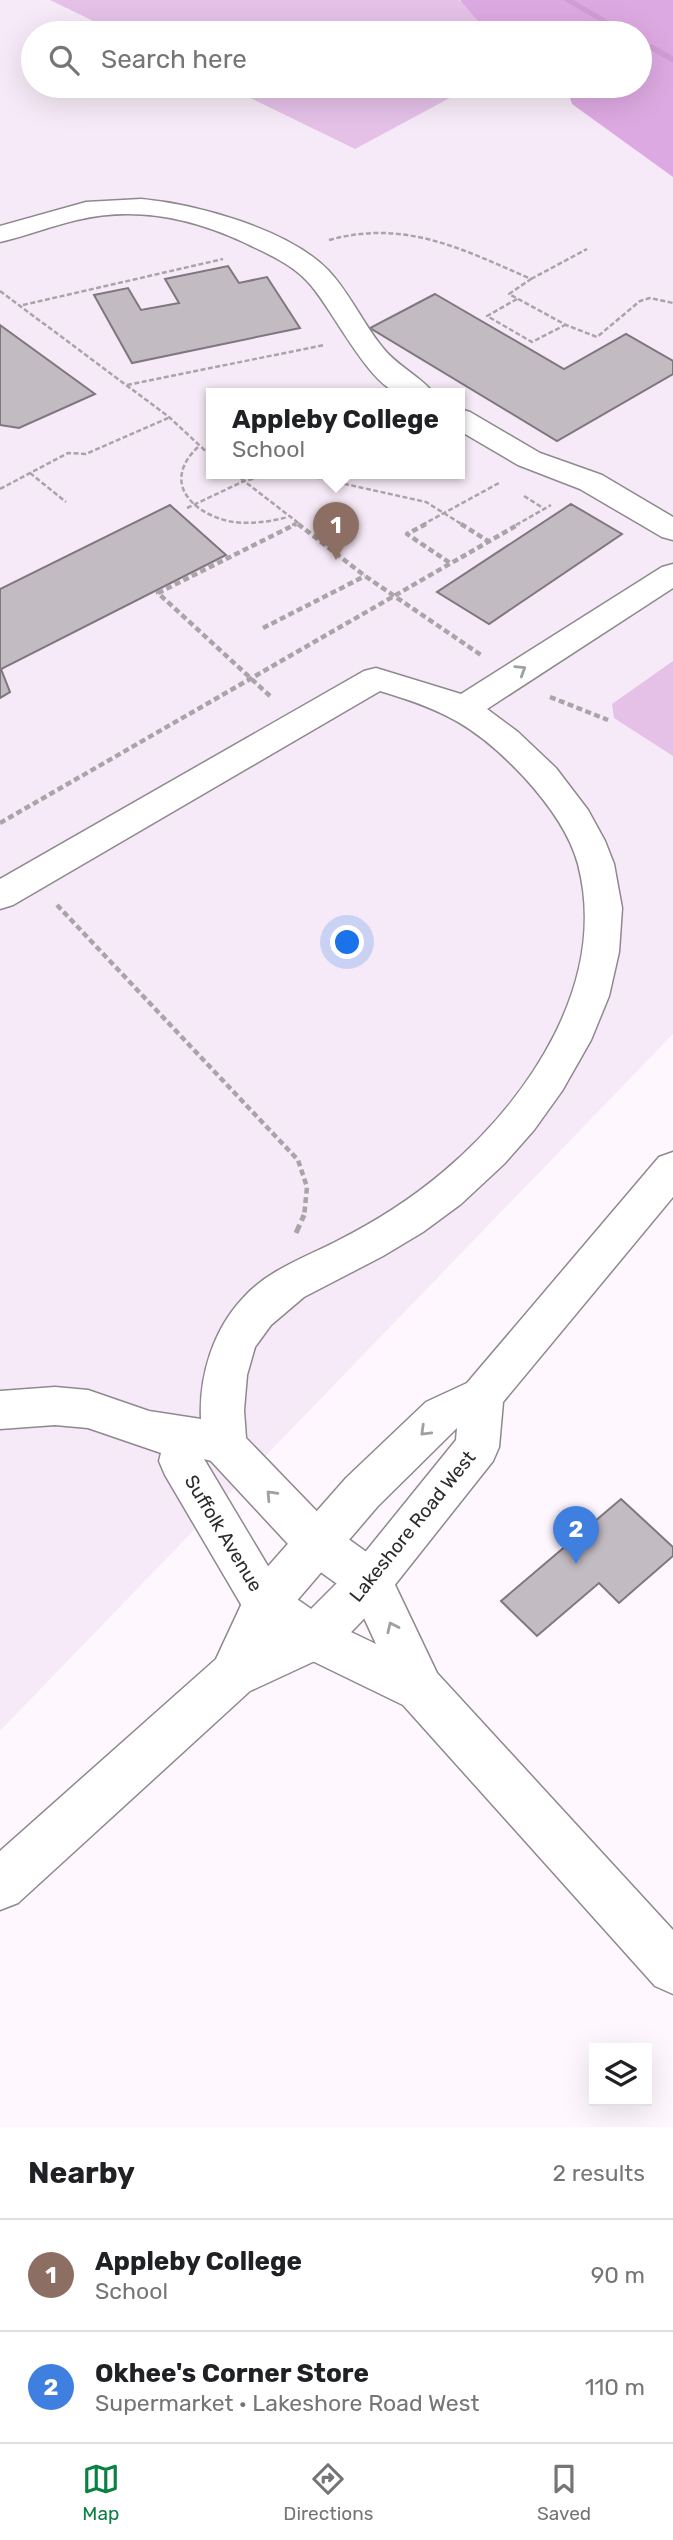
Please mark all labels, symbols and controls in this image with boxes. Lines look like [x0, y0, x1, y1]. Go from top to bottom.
search box [21, 21, 652, 98]
icon: search [45, 41, 83, 79]
text: Search here [101, 44, 247, 75]
popup [206, 388, 465, 479]
text: Appleby College [232, 404, 439, 435]
text: School [232, 435, 305, 463]
pin: 1 [313, 502, 359, 560]
one-way arrow [513, 666, 526, 679]
your location [330, 925, 364, 959]
one-way arrow [420, 1423, 433, 1436]
street label: Lakeshore Road West [344, 1446, 481, 1606]
street label: Suffolk Avenue [180, 1471, 267, 1596]
one-way arrow [267, 1490, 279, 1503]
pin: 2 [553, 1506, 599, 1564]
one-way arrow [386, 1622, 400, 1634]
map controls [589, 2043, 652, 2106]
button: layers [589, 2043, 652, 2106]
text: Nearby [28, 2155, 135, 2191]
text: 2 results [553, 2159, 645, 2187]
text: Appleby College [95, 2246, 302, 2277]
text: 1 [45, 2261, 57, 2289]
text: 90 m [591, 2261, 645, 2289]
text: School [95, 2277, 168, 2305]
text: Okhee's Corner Store [95, 2358, 369, 2389]
text: 2 [44, 2373, 58, 2401]
text: 110 m [585, 2373, 645, 2401]
text: Supermarket · Lakeshore Road West [95, 2389, 479, 2417]
tab: Map [82, 2460, 120, 2525]
tab: Directions [283, 2460, 373, 2525]
tab: Saved [537, 2460, 591, 2525]

